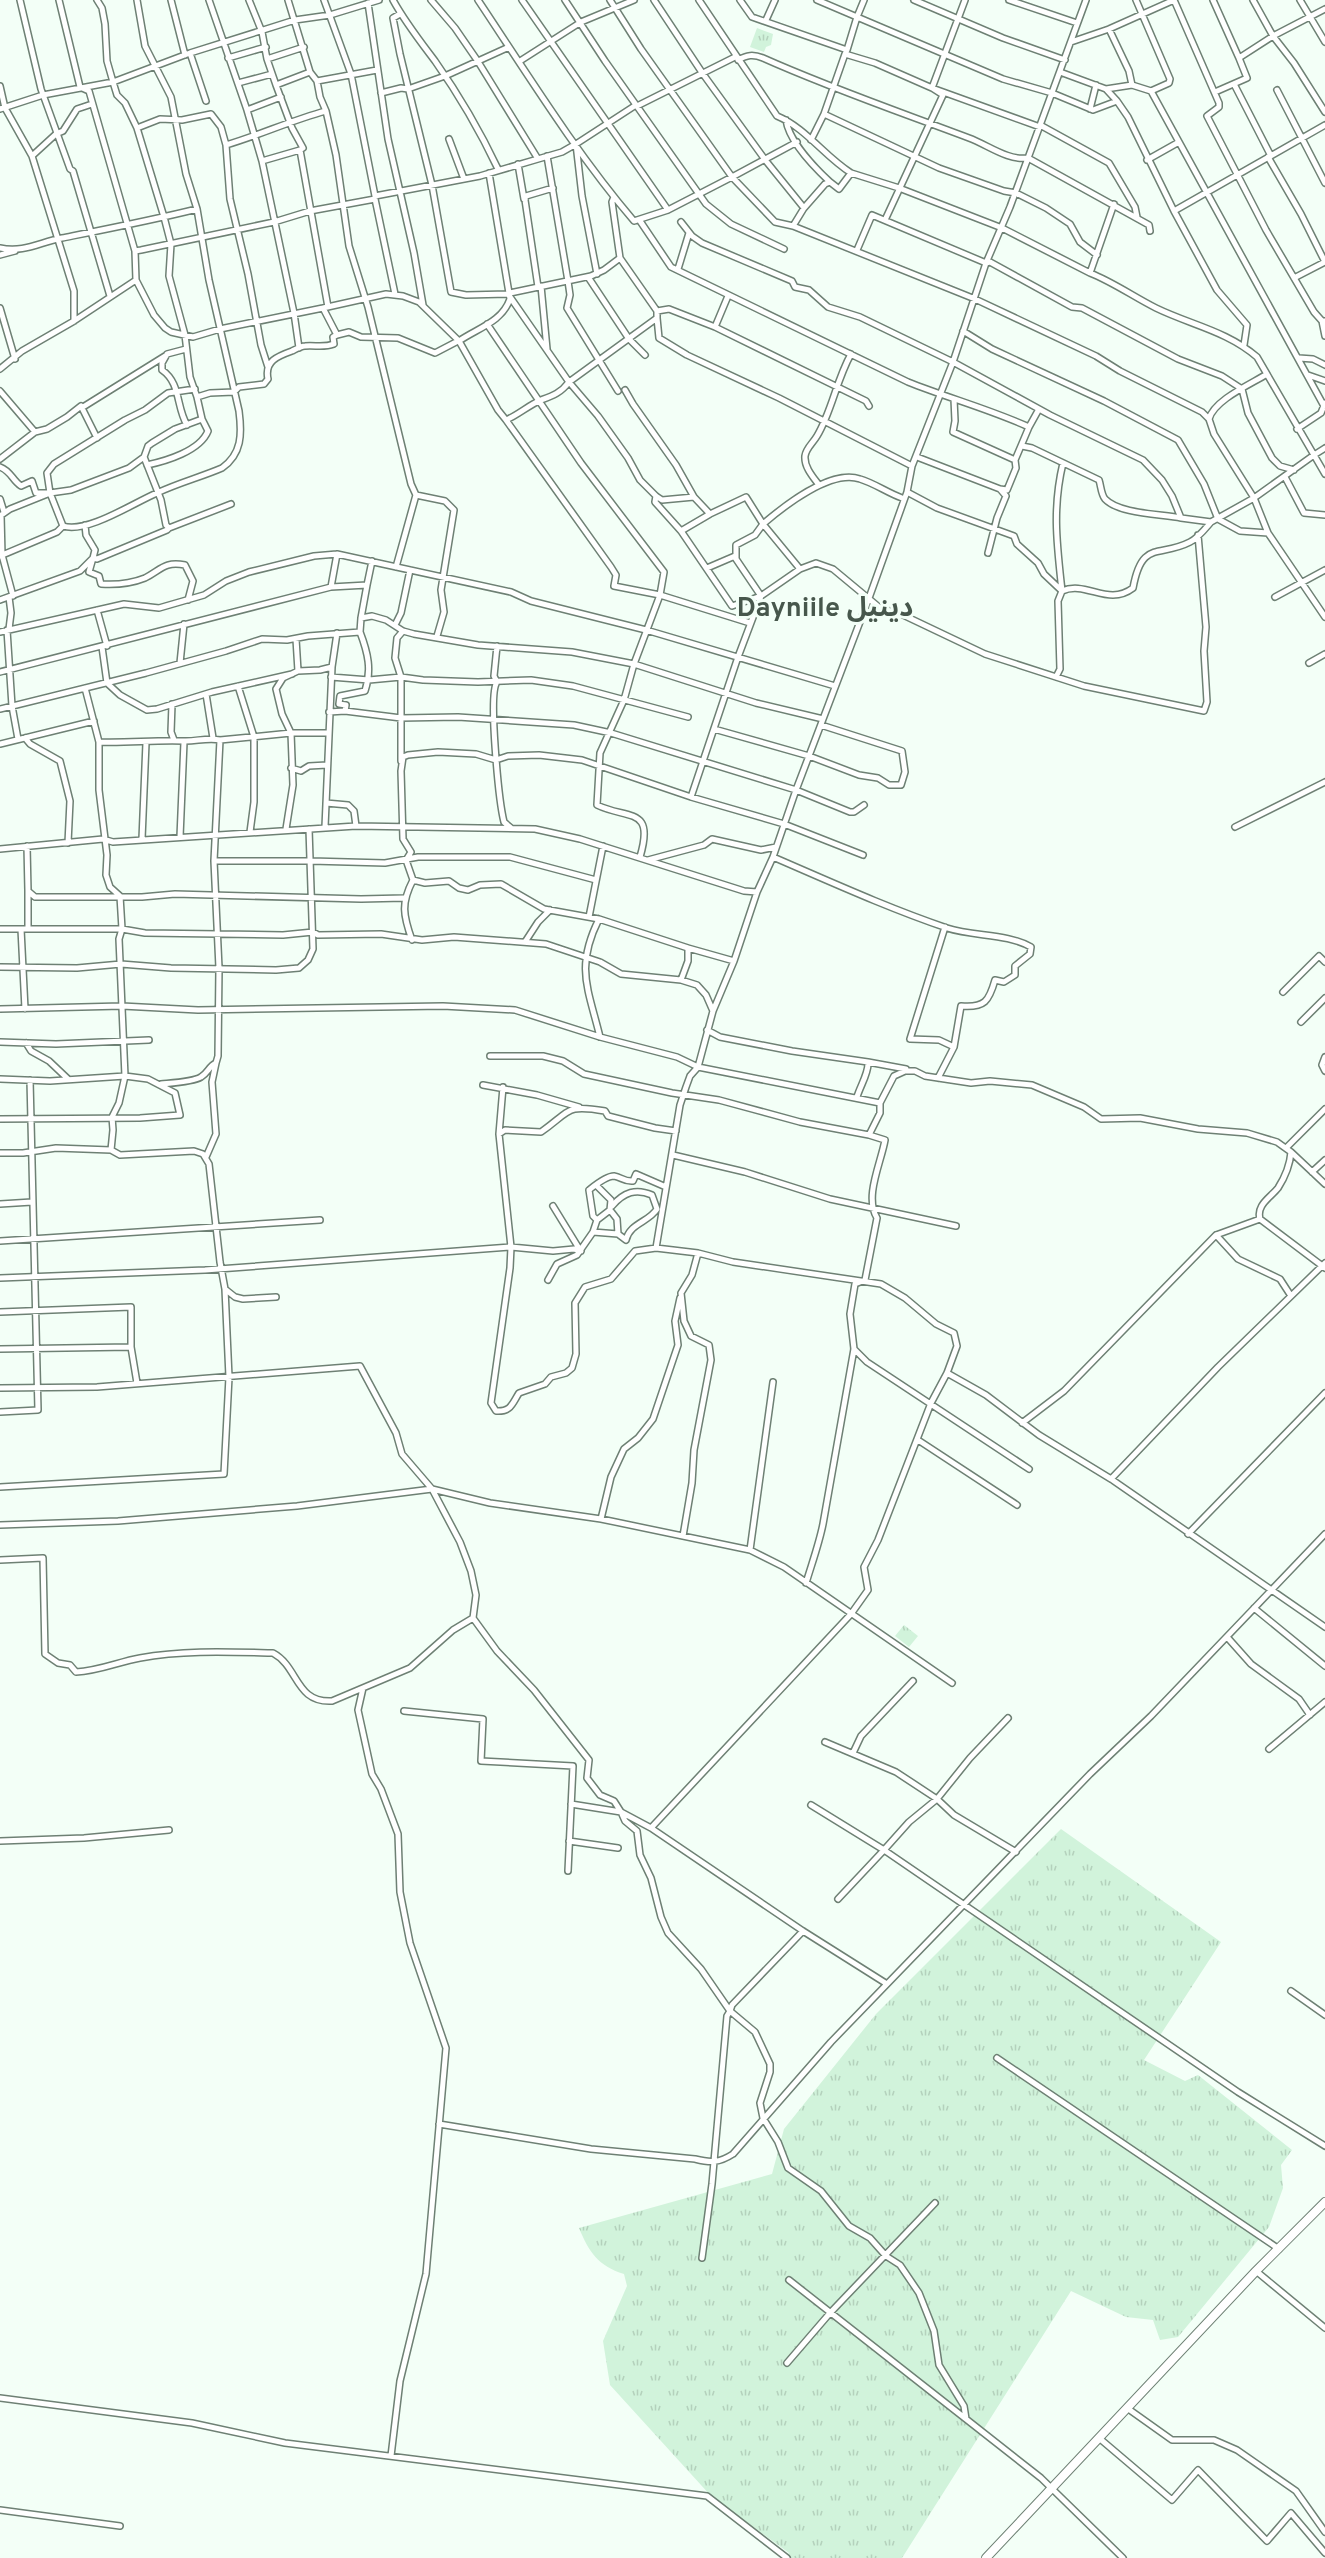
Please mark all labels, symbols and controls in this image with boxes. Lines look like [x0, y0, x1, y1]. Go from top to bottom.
district label: Dayniile دينيل [737, 592, 913, 626]

